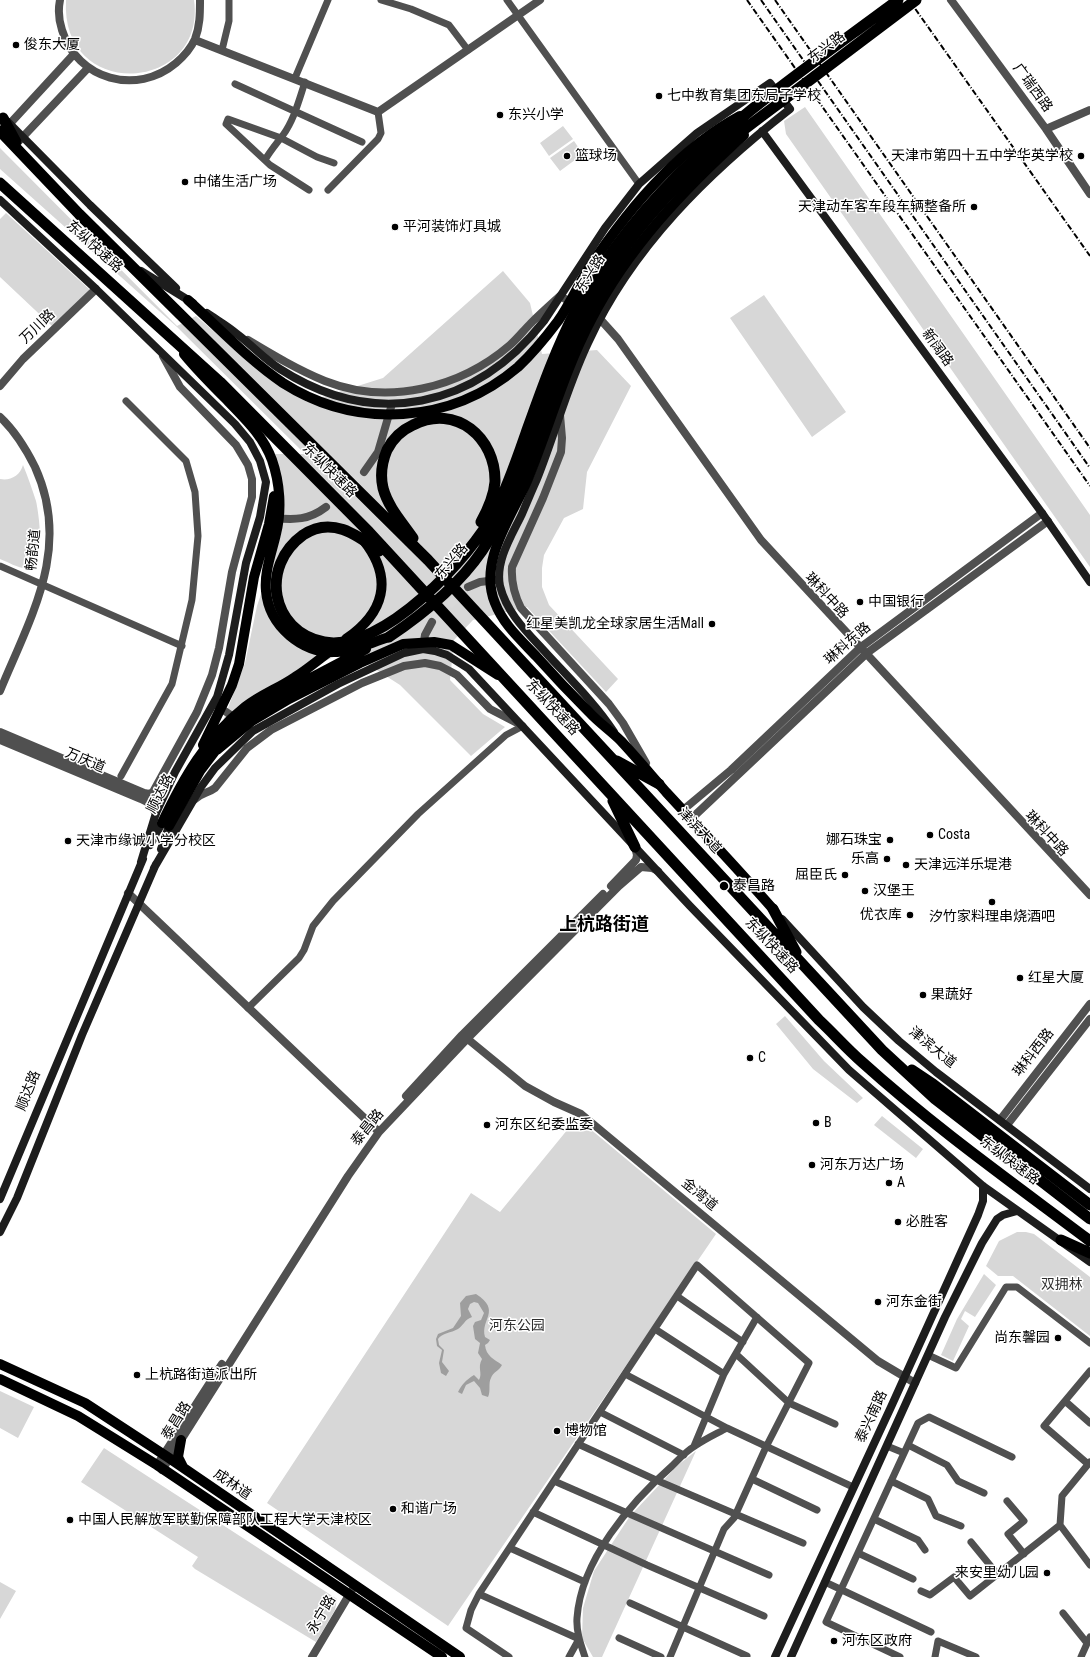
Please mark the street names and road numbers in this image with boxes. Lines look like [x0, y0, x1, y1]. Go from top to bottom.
street label: 东兴路 [805, 29, 849, 67]
street label: 广瑞西路 [1009, 60, 1055, 116]
street label: 东纵快速路 [62, 217, 126, 277]
street label: 东兴路 [573, 252, 609, 296]
street label: 万川路 [17, 306, 59, 348]
street label: 新阔路 [918, 326, 956, 370]
street label: 东纵快速路 [298, 440, 360, 502]
street label: 畅韵道 [23, 528, 45, 572]
street label: 东兴路 [432, 541, 472, 583]
street label: 琳科中路 [801, 570, 851, 622]
street label: 琳科东路 [821, 619, 875, 669]
street label: 东纵快速路 [522, 677, 582, 739]
street label: 万庆道 [62, 745, 108, 777]
street label: 顺达路 [144, 771, 178, 817]
street label: 津滨大道 [674, 805, 724, 857]
street label: 琳科中路 [1021, 808, 1071, 860]
street label: 东纵快速路 [741, 915, 801, 977]
street label: 津滨大道 [905, 1024, 959, 1072]
street label: 琳科西路 [1010, 1026, 1058, 1080]
street label: 顺达路 [13, 1068, 45, 1114]
street label: 泰昌路 [348, 1106, 388, 1150]
street label: 东纵快速路 [976, 1133, 1042, 1189]
street label: 金湾道 [678, 1175, 720, 1215]
street label: 泰兴南路 [853, 1388, 891, 1446]
street label: 泰昌路 [159, 1399, 195, 1443]
street label: 成林道 [210, 1466, 254, 1504]
street label: 永宁路 [304, 1593, 340, 1637]

